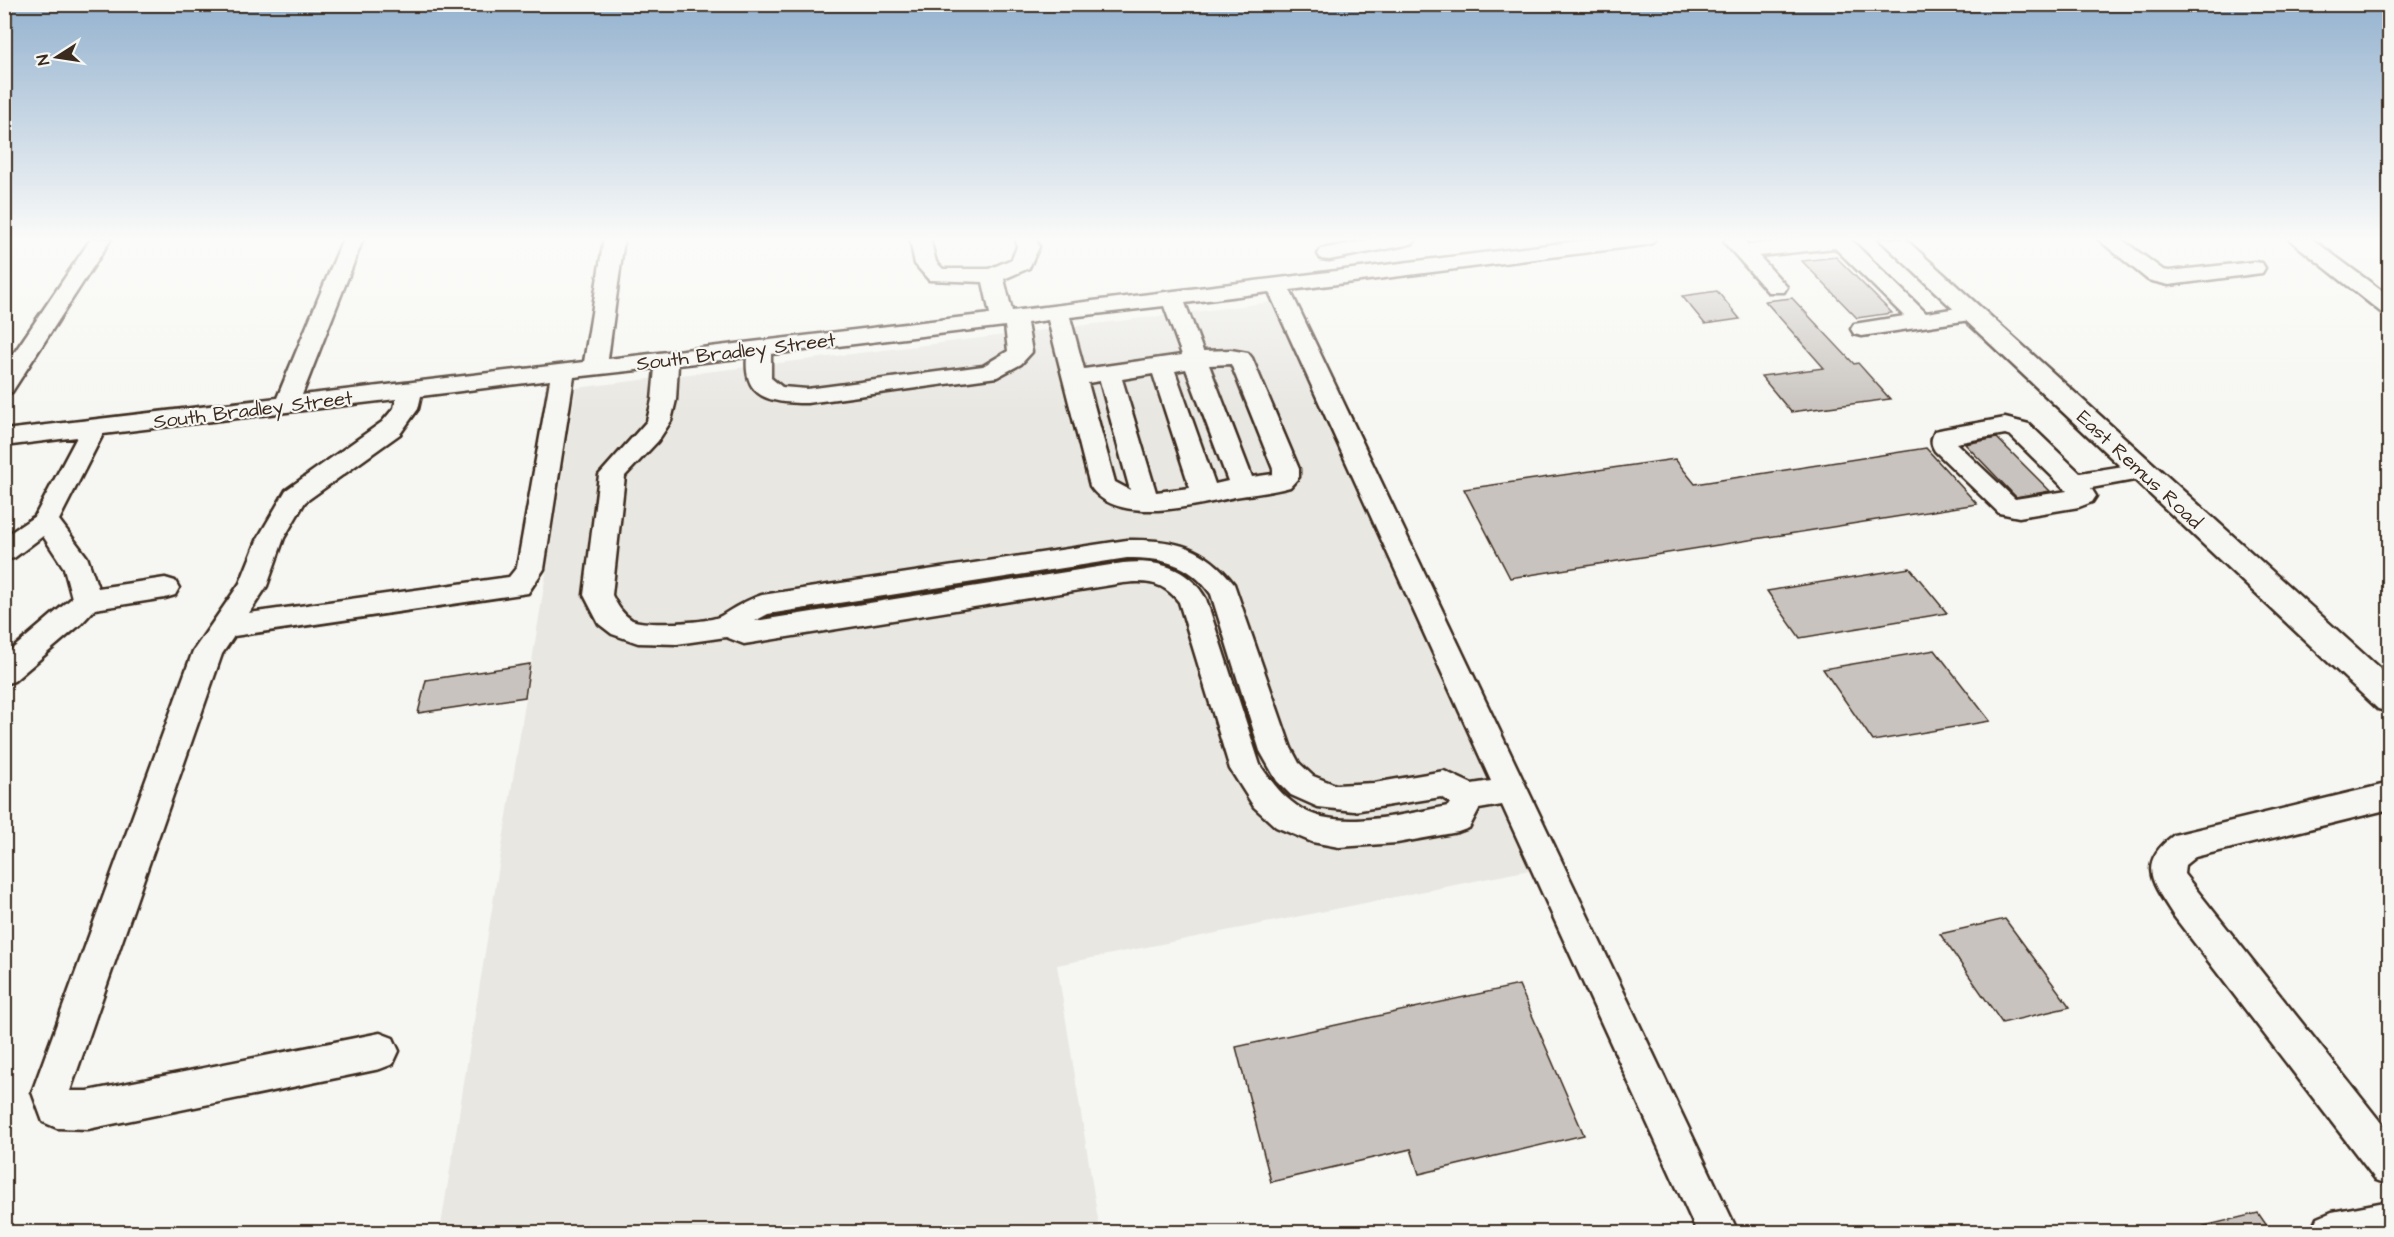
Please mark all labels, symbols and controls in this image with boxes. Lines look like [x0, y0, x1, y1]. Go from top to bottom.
north arrow [27, 27, 87, 87]
text: N [32, 53, 55, 67]
street label: South Bradley Street [635, 326, 837, 379]
street label: South Bradley Street [152, 384, 354, 437]
street label: East Remus Road [2070, 404, 2208, 536]

